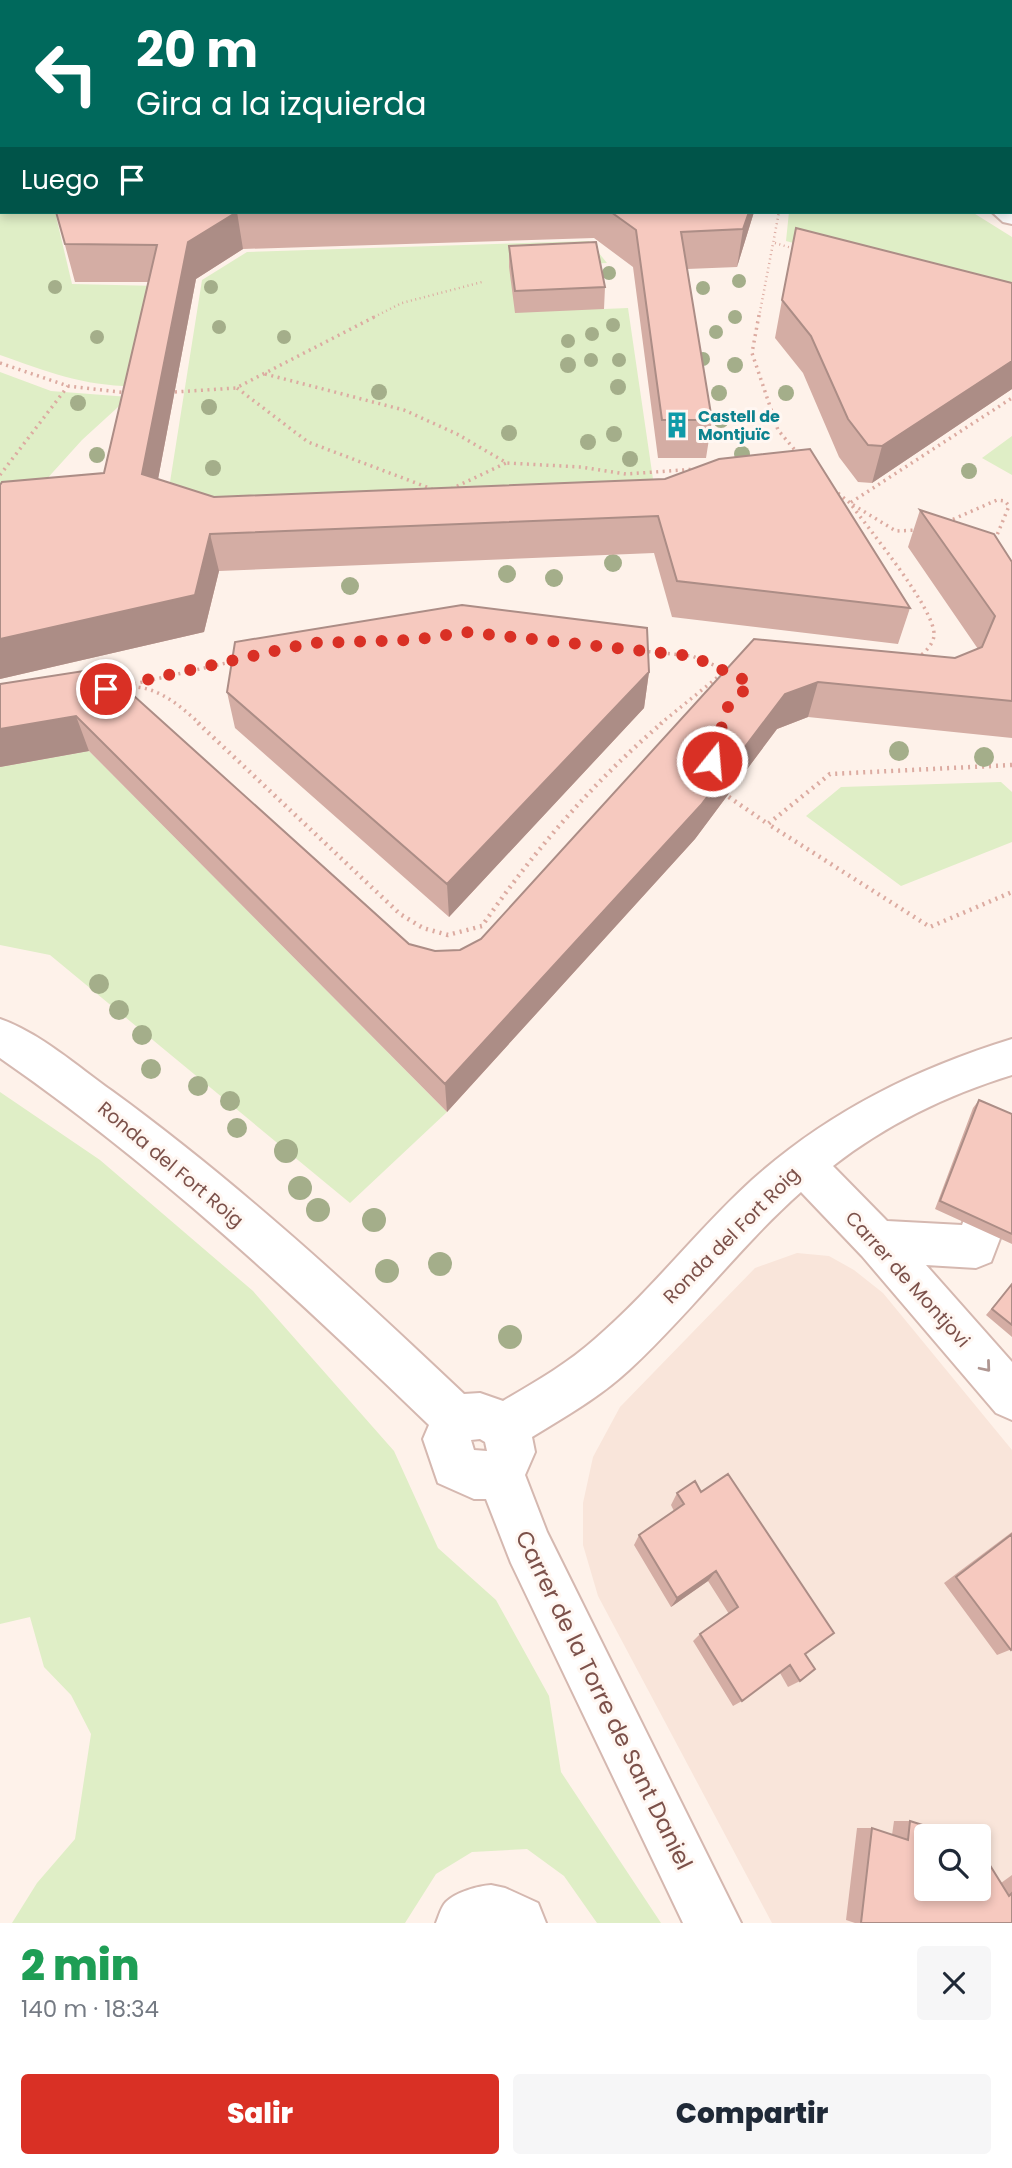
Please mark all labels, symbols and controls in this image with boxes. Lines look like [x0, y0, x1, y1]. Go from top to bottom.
text: 20 m [136, 16, 258, 84]
icon: left [21, 28, 112, 119]
text: Gira a la izquierda [136, 81, 427, 126]
icon: arrive [113, 161, 151, 199]
text: Luego [21, 162, 99, 198]
place label: Castell de Montjuïc [698, 405, 780, 446]
building icon: Castell de Montjuïc [662, 410, 692, 440]
pin [76, 659, 136, 719]
icon: arrive [87, 670, 125, 708]
position arrow [675, 724, 749, 798]
street label: Ronda del Fort Roig [92, 1095, 249, 1234]
street label: Ronda del Fort Roig [657, 1161, 806, 1310]
street label: Carrer de Montjovi [839, 1205, 976, 1353]
one-way arrow [978, 1358, 990, 1371]
street label: Carrer de la Torre de Sant Daniel [508, 1525, 700, 1875]
map controls [914, 1824, 991, 1901]
button: search [914, 1824, 991, 1901]
text: 2 min [21, 1936, 139, 1995]
button: close [917, 1946, 991, 2020]
text: 140 m · 18:34 [21, 1993, 159, 2025]
button: Salir [21, 2074, 499, 2154]
button: Compartir [513, 2074, 991, 2154]

